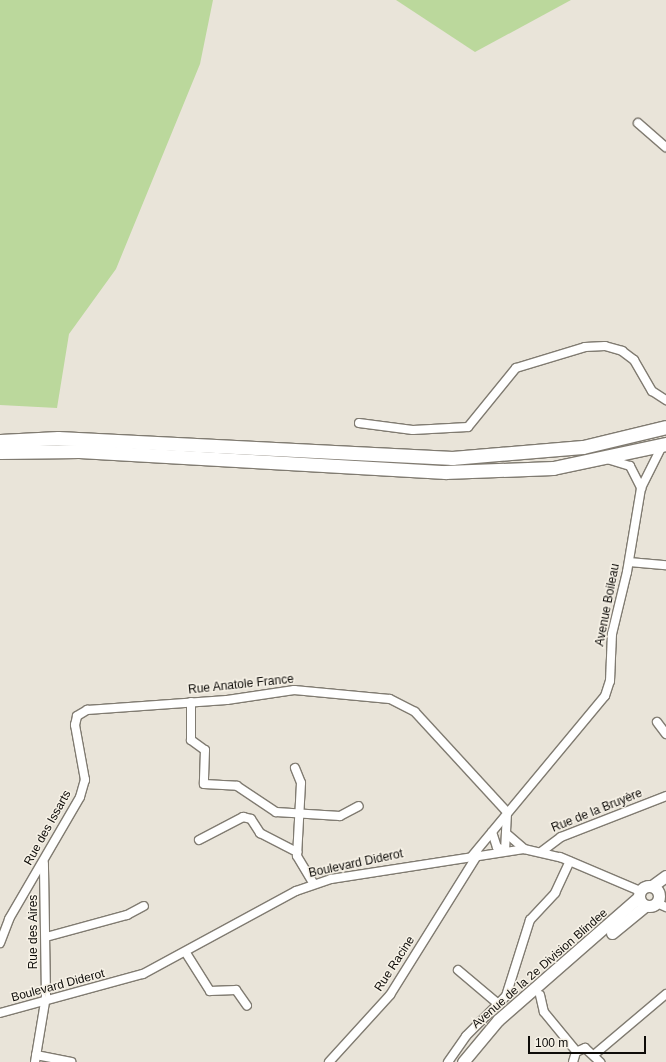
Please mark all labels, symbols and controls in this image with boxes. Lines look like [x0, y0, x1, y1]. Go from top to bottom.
street label: Avenue Boileau [593, 562, 623, 648]
street label: Rue Anatole France [187, 672, 295, 698]
street label: Rue de la Bruyère [549, 786, 645, 836]
street label: Rue des Issarts [21, 788, 75, 868]
street label: Boulevard Diderot [308, 847, 404, 881]
street label: Rue des Aires [27, 894, 41, 970]
street label: Avenue de la 2e Division Blindee [469, 906, 611, 1032]
street label: Rue Racine [372, 934, 418, 994]
street label: Boulevard Diderot [10, 967, 106, 1005]
scale bar [530, 1028, 648, 1054]
text: 100 m [535, 1036, 568, 1050]

